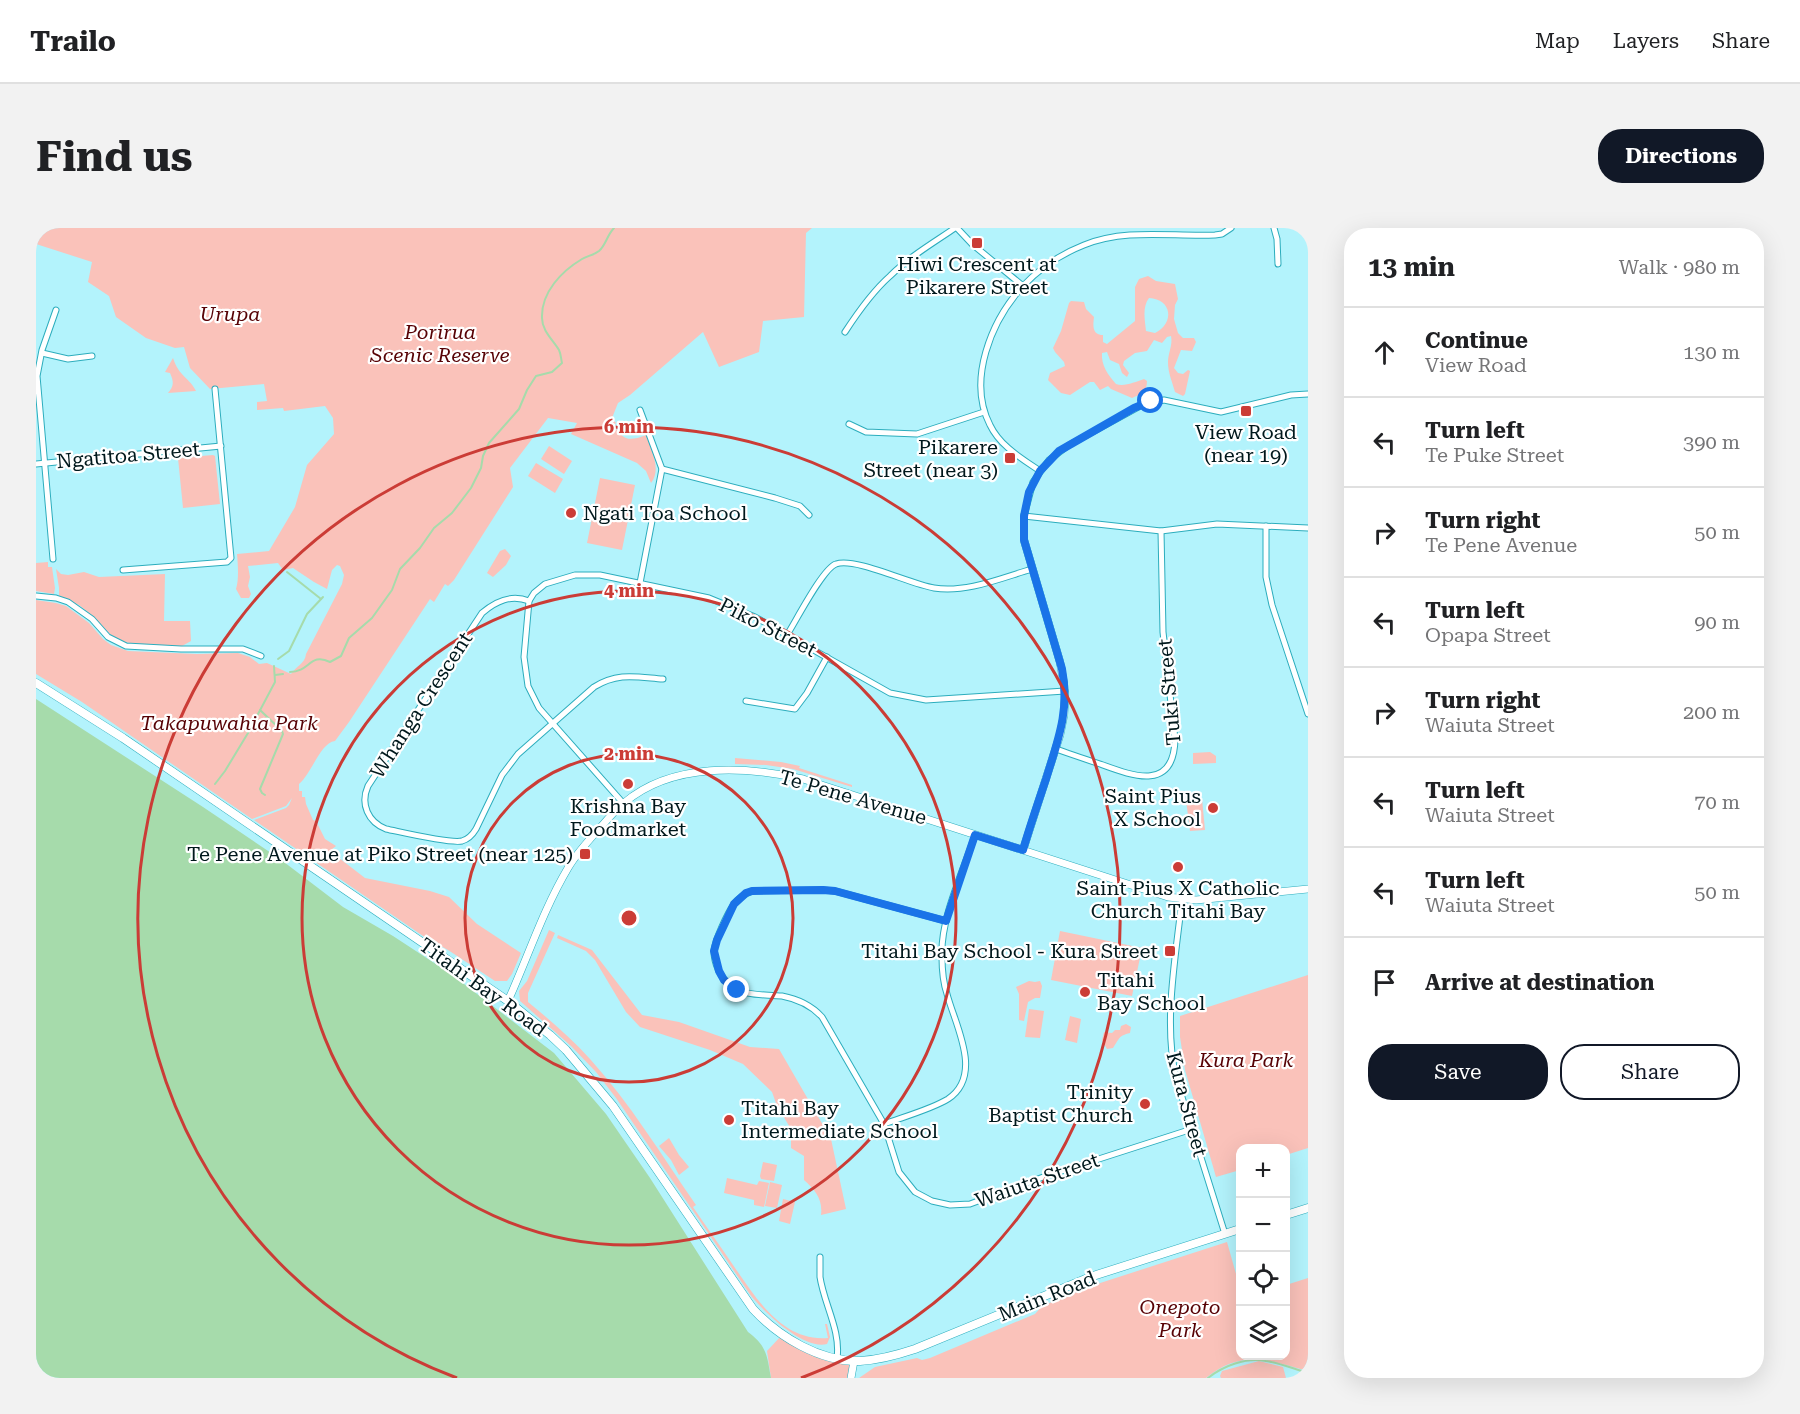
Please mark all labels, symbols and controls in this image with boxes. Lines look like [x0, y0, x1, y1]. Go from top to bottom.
text: Trailo [30, 25, 116, 58]
text: Map [1535, 29, 1580, 53]
text: Layers [1613, 29, 1679, 53]
text: Share [1712, 29, 1770, 53]
button: Directions [1598, 129, 1764, 183]
text: Find us [36, 132, 193, 181]
marker: Hiwi Crescent at Pikarere Street [970, 236, 984, 250]
place label: Hiwi Crescent at Pikarere Street [897, 252, 1057, 299]
text: 13 min [1368, 252, 1455, 282]
text: Walk · 980 m [1619, 255, 1740, 279]
park label: Urupa [200, 302, 260, 326]
park label: Porirua Scenic Reserve [369, 320, 510, 367]
text: Continue [1425, 328, 1528, 353]
icon: ahead [1368, 336, 1401, 369]
text: 130 m [1683, 340, 1740, 364]
text: View Road [1425, 353, 1527, 377]
route start [1137, 387, 1163, 413]
marker: View Road (near 19) [1239, 404, 1253, 418]
text: 6 min [604, 416, 654, 437]
text: Turn left [1425, 418, 1525, 443]
place label: View Road (near 19) [1195, 420, 1297, 467]
icon: left [1368, 426, 1401, 459]
text: 390 m [1683, 430, 1740, 454]
place label: Pikarere Street (near 3) [863, 435, 998, 482]
street label: Ngatitoa Street [55, 437, 201, 473]
text: Te Puke Street [1425, 443, 1564, 467]
marker: Pikarere Street (near 3) [1003, 451, 1017, 465]
place label: Ngati Toa School [583, 501, 747, 525]
marker: Ngati Toa School [564, 506, 578, 520]
text: Turn right [1425, 508, 1540, 533]
icon: right [1368, 516, 1401, 549]
text: 50 m [1694, 520, 1740, 544]
text: Te Pene Avenue [1425, 533, 1577, 557]
text: 4 min [604, 580, 654, 601]
street label: Piko Street [715, 592, 821, 662]
text: Turn left [1425, 598, 1525, 623]
icon: left [1368, 606, 1401, 639]
text: 90 m [1694, 610, 1740, 634]
text: Opapa Street [1425, 623, 1551, 647]
street label: Whanga Crescent [365, 627, 478, 783]
street label: Tuki Street [1152, 637, 1186, 746]
text: Turn right [1425, 688, 1540, 713]
icon: right [1368, 696, 1401, 729]
text: 200 m [1683, 700, 1740, 724]
park label: Takapuwahia Park [140, 711, 318, 735]
text: Waiuta Street [1425, 713, 1555, 737]
text: 2 min [604, 743, 654, 764]
street label: Te Pene Avenue [777, 764, 929, 830]
marker: Krishna Bay Foodmarket [621, 777, 635, 791]
text: Turn left [1425, 778, 1525, 803]
place label: Saint Pius X School [1105, 784, 1201, 831]
icon: left [1368, 786, 1401, 819]
text: 70 m [1694, 790, 1740, 814]
place label: Krishna Bay Foodmarket [570, 794, 687, 841]
marker: Saint Pius X School [1206, 801, 1220, 815]
text: Waiuta Street [1425, 803, 1555, 827]
place label: Te Pene Avenue at Piko Street (near 125) [187, 842, 573, 866]
marker: Te Pene Avenue at Piko Street (near 125) [578, 847, 592, 861]
marker: Saint Pius X Catholic Church Titahi Bay [1171, 860, 1185, 874]
text: Turn left [1425, 868, 1525, 893]
place label: Saint Pius X Catholic Church Titahi Bay [1077, 876, 1279, 923]
icon: left [1368, 876, 1401, 909]
text: 50 m [1694, 880, 1740, 904]
text: Waiuta Street [1425, 893, 1555, 917]
centre of rings [619, 908, 639, 928]
street label: Titahi Bay Road [414, 933, 552, 1041]
place label: Titahi Bay School - Kura Street [861, 939, 1159, 963]
marker: Titahi Bay School - Kura Street [1163, 944, 1177, 958]
icon: arrive [1368, 966, 1401, 999]
place label: Titahi Bay School [1097, 968, 1205, 1015]
text: Arrive at destination [1425, 970, 1654, 995]
route end [723, 976, 749, 1002]
marker: Titahi Bay School [1078, 985, 1092, 999]
button: Save [1368, 1044, 1548, 1100]
button: Share [1560, 1044, 1740, 1100]
park label: Kura Park [1198, 1048, 1293, 1072]
street label: Kura Street [1161, 1049, 1213, 1160]
place label: Trinity Baptist Church [988, 1080, 1133, 1127]
place label: Titahi Bay Intermediate School [741, 1096, 938, 1143]
marker: Trinity Baptist Church [1138, 1097, 1152, 1111]
marker: Titahi Bay Intermediate School [722, 1113, 736, 1127]
map controls [1236, 1144, 1290, 1360]
button: + [1236, 1144, 1290, 1198]
street label: Waiuta Street [972, 1147, 1103, 1212]
button: − [1236, 1198, 1290, 1252]
button: locate [1236, 1252, 1290, 1306]
street label: Main Road [995, 1265, 1099, 1326]
park label: Onepoto Park [1140, 1295, 1220, 1342]
button: layers [1236, 1306, 1290, 1360]

